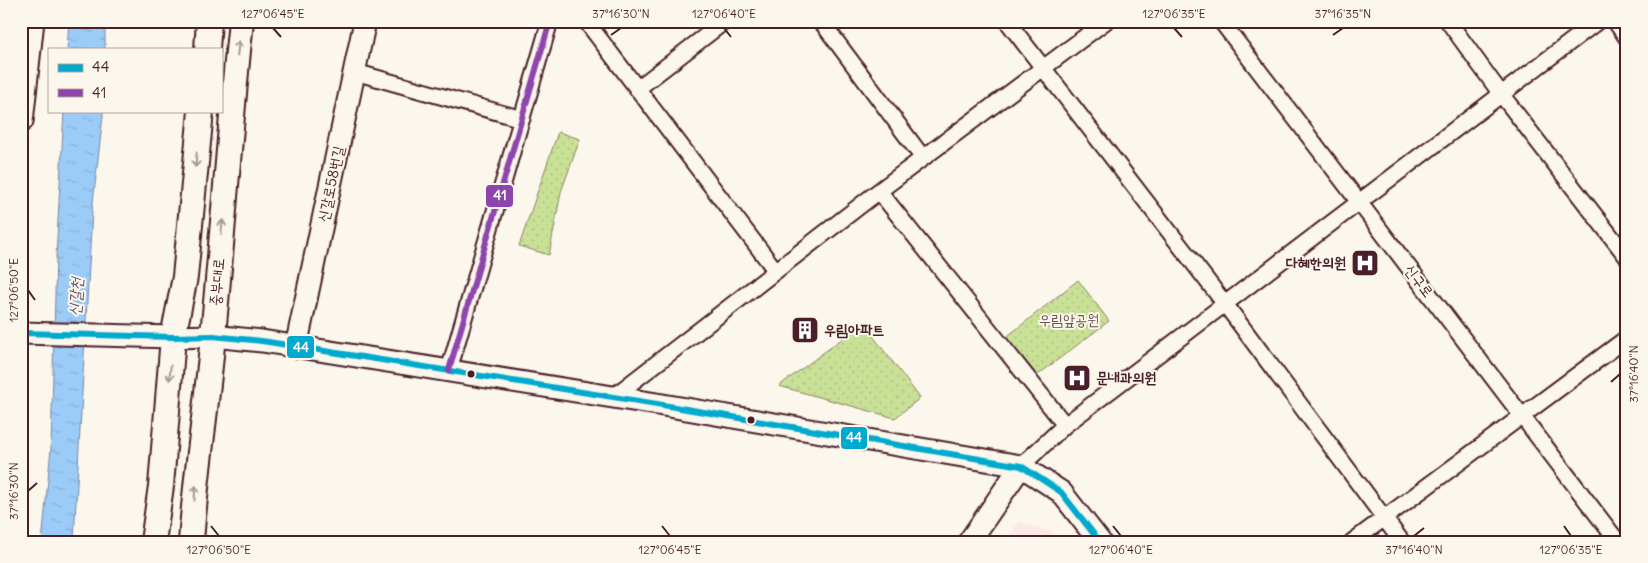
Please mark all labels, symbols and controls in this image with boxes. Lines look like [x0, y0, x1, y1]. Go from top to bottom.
text: 127°06'45"E [242, 6, 305, 21]
text: 37°16'30"N [592, 6, 650, 21]
text: 127°06'40"E [692, 6, 756, 21]
text: 127°06'35"E [1142, 6, 1206, 21]
text: 37°16'35"N [1315, 6, 1371, 21]
one-way arrow [233, 40, 243, 56]
legend [48, 48, 222, 112]
text: 44 [92, 57, 110, 76]
text: 41 [92, 83, 106, 102]
street label: 신갈로58번길 [313, 144, 348, 224]
one-way arrow [191, 151, 201, 167]
line badge: 41 [485, 184, 514, 208]
text: 41 [493, 186, 507, 204]
one-way arrow [217, 219, 226, 235]
hospital icon: 다혜한의원 [1350, 248, 1380, 278]
place label: 다혜한의원 [1286, 253, 1346, 272]
street label: 중부대로 [205, 257, 228, 307]
text: 127°06'50"E [6, 258, 21, 322]
street label: 신구로 [1401, 261, 1438, 301]
water label: 신갈천 [64, 275, 86, 317]
park label: 우림앞공원 [1039, 310, 1099, 329]
building icon: 우림아파트 [790, 315, 820, 345]
place label: 우림아파트 [824, 320, 884, 339]
line badge: 44 [286, 335, 315, 359]
text: 44 [293, 338, 309, 356]
text: 37°16'40"N [1626, 345, 1641, 403]
hospital icon: 문내과의원 [1062, 363, 1092, 393]
one-way arrow [165, 365, 175, 381]
place label: 문내과의원 [1096, 368, 1156, 387]
unlabelled marker [466, 369, 476, 379]
unlabelled marker [746, 415, 756, 425]
line badge: 44 [840, 426, 868, 450]
text: 44 [846, 428, 862, 446]
text: 37°16'30"N [6, 462, 21, 520]
one-way arrow [190, 485, 199, 501]
text: 127°06'50"E [187, 542, 251, 557]
text: 127°06'45"E [639, 542, 702, 557]
text: 127°06'40"E [1089, 542, 1153, 557]
text: 37°16'40"N [1385, 542, 1443, 557]
text: 127°06'35"E [1539, 542, 1603, 557]

